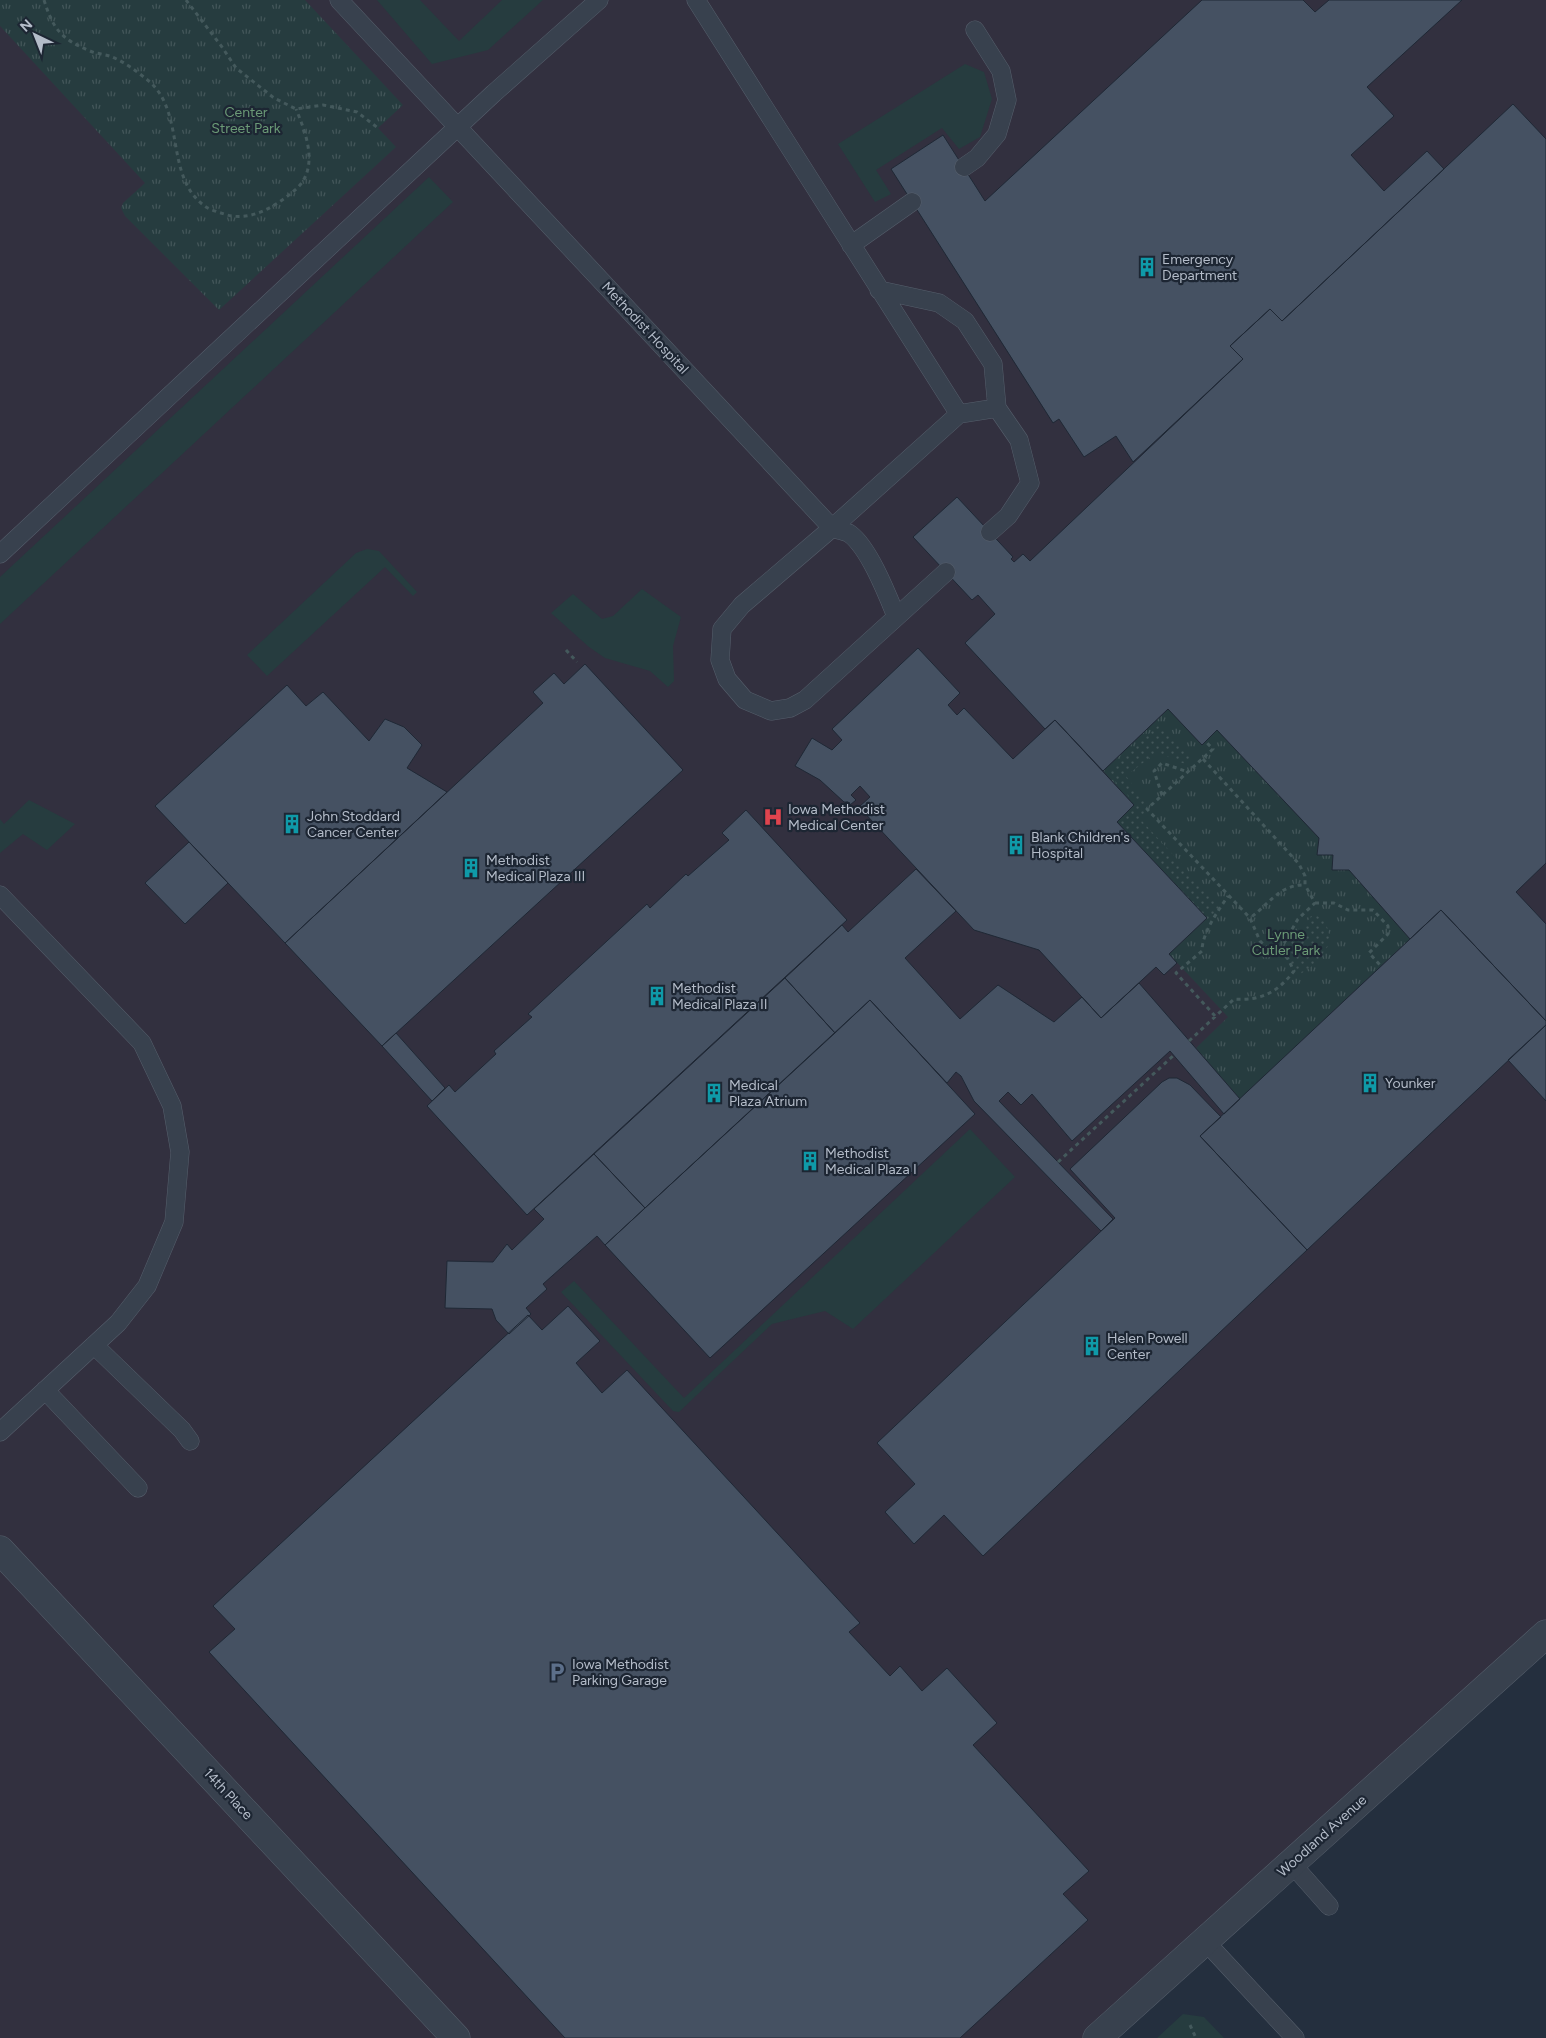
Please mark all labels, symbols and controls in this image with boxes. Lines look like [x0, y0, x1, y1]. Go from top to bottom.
north arrow [10, 10, 60, 60]
text: N [17, 16, 36, 36]
park label: Center Street Park [211, 104, 281, 137]
place label: Emergency Department [1162, 251, 1237, 284]
building icon: Emergency Department [1136, 256, 1158, 278]
street label: Methodist Hospital [598, 278, 692, 378]
place label: Iowa Methodist Medical Center [788, 801, 885, 834]
hospital icon: Iowa Methodist Medical Center [762, 806, 784, 828]
place label: John Stoddard Cancer Center [307, 808, 400, 841]
building icon: John Stoddard Cancer Center [281, 813, 303, 835]
place label: Blank Children's Hospital [1031, 829, 1130, 862]
building icon: Blank Children's Hospital [1005, 834, 1027, 856]
place label: Methodist Medical Plaza III [486, 852, 585, 885]
building icon: Methodist Medical Plaza III [460, 857, 482, 879]
park label: Lynne Cutler Park [1252, 926, 1321, 959]
place label: Methodist Medical Plaza II [672, 980, 768, 1013]
building icon: Methodist Medical Plaza II [646, 985, 668, 1007]
building icon: Younker [1359, 1072, 1381, 1094]
place label: Younker [1385, 1075, 1436, 1092]
place label: Medical Plaza Atrium [729, 1077, 807, 1110]
building icon: Medical Plaza Atrium [703, 1082, 725, 1104]
place label: Methodist Medical Plaza I [825, 1145, 917, 1178]
building icon: Methodist Medical Plaza I [799, 1150, 821, 1172]
place label: Helen Powell Center [1107, 1330, 1188, 1363]
building icon: Helen Powell Center [1081, 1335, 1103, 1357]
place label: Iowa Methodist Parking Garage [572, 1656, 669, 1689]
parking icon: Iowa Methodist Parking Garage [546, 1661, 568, 1683]
street label: 14th Place [200, 1765, 256, 1824]
street label: Woodland Avenue [1274, 1791, 1370, 1881]

